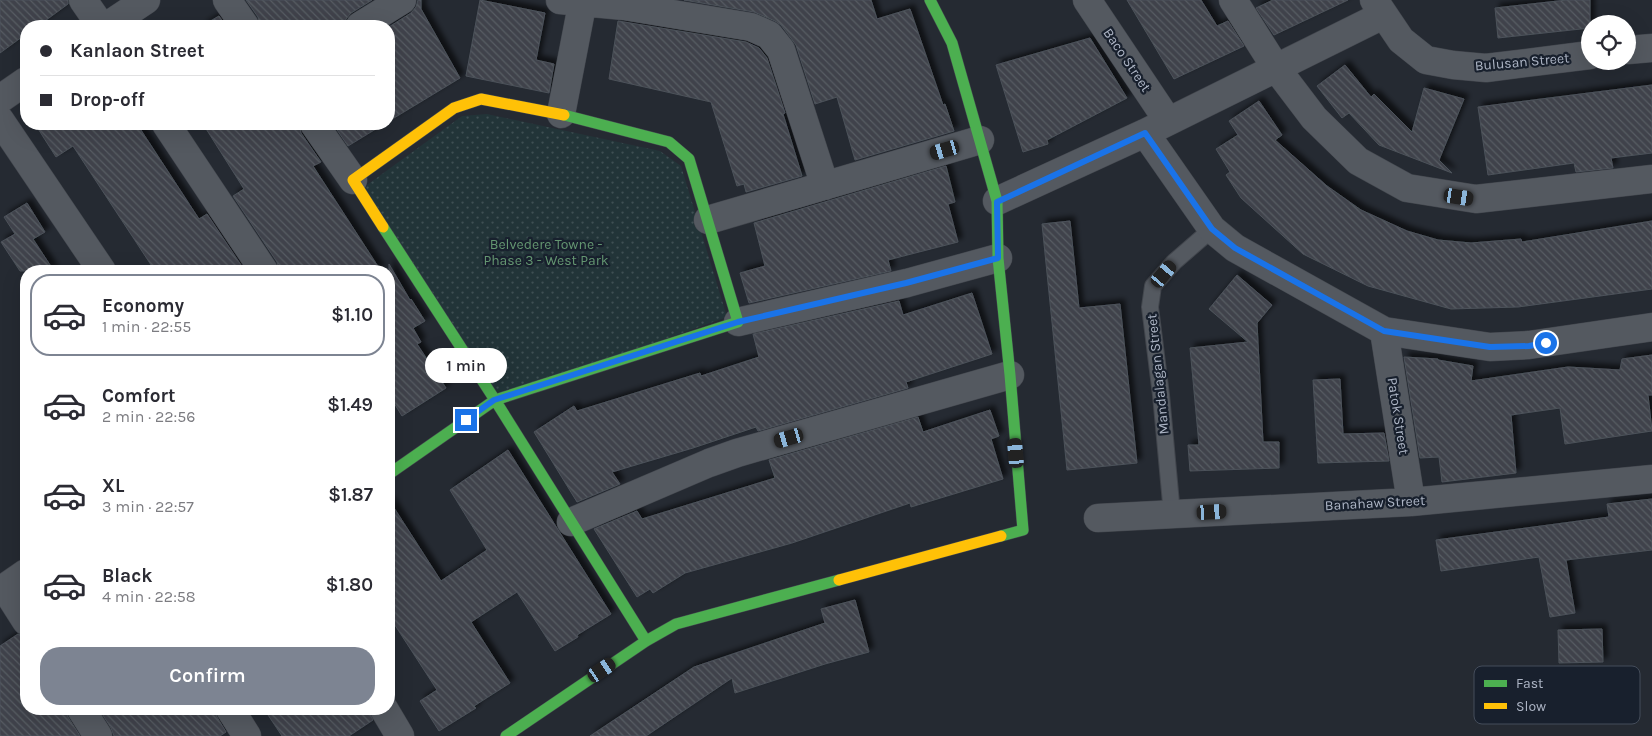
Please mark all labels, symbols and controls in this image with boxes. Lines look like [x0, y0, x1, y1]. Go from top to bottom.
map controls [1581, 15, 1636, 70]
button: locate [1581, 15, 1636, 70]
street label: Baco Street [1100, 25, 1154, 95]
text: Kanlaon Street [70, 40, 204, 62]
street label: Bulusan Street [1474, 49, 1570, 75]
text: Drop-off [70, 89, 145, 111]
car [928, 139, 961, 161]
car [1443, 187, 1474, 207]
park label: Belvedere Towne - Phase 3 - West Park [483, 236, 609, 269]
car [1148, 258, 1179, 290]
icon: car [42, 293, 87, 338]
text: Economy [102, 295, 184, 317]
text: $1.10 [331, 304, 373, 326]
street label: Mandalagan Street [1143, 313, 1173, 435]
text: 1 min · 22:55 [102, 317, 191, 336]
route start [1535, 332, 1557, 354]
callout: 1 min [425, 348, 507, 382]
text: 1 min [446, 356, 486, 375]
street label: Patok Street [1384, 376, 1412, 456]
icon: car [42, 383, 87, 428]
text: Comfort [102, 385, 176, 407]
text: $1.49 [327, 394, 373, 416]
text: 2 min · 22:56 [102, 407, 195, 426]
route end [455, 409, 477, 431]
car [772, 427, 805, 449]
car [1007, 437, 1024, 469]
icon: car [42, 473, 87, 518]
text: XL [102, 475, 124, 497]
text: $1.87 [328, 484, 373, 506]
street label: Banahaw Street [1324, 492, 1426, 514]
text: 3 min · 22:57 [102, 497, 194, 516]
car [1196, 504, 1227, 520]
icon: car [42, 563, 87, 608]
text: Black [102, 565, 153, 587]
text: $1.80 [326, 574, 373, 596]
text: 4 min · 22:58 [102, 587, 196, 606]
button: Confirm [40, 647, 375, 705]
car [585, 655, 618, 685]
legend [1474, 666, 1640, 724]
text: Fast [1516, 675, 1543, 692]
text: Slow [1516, 698, 1546, 715]

